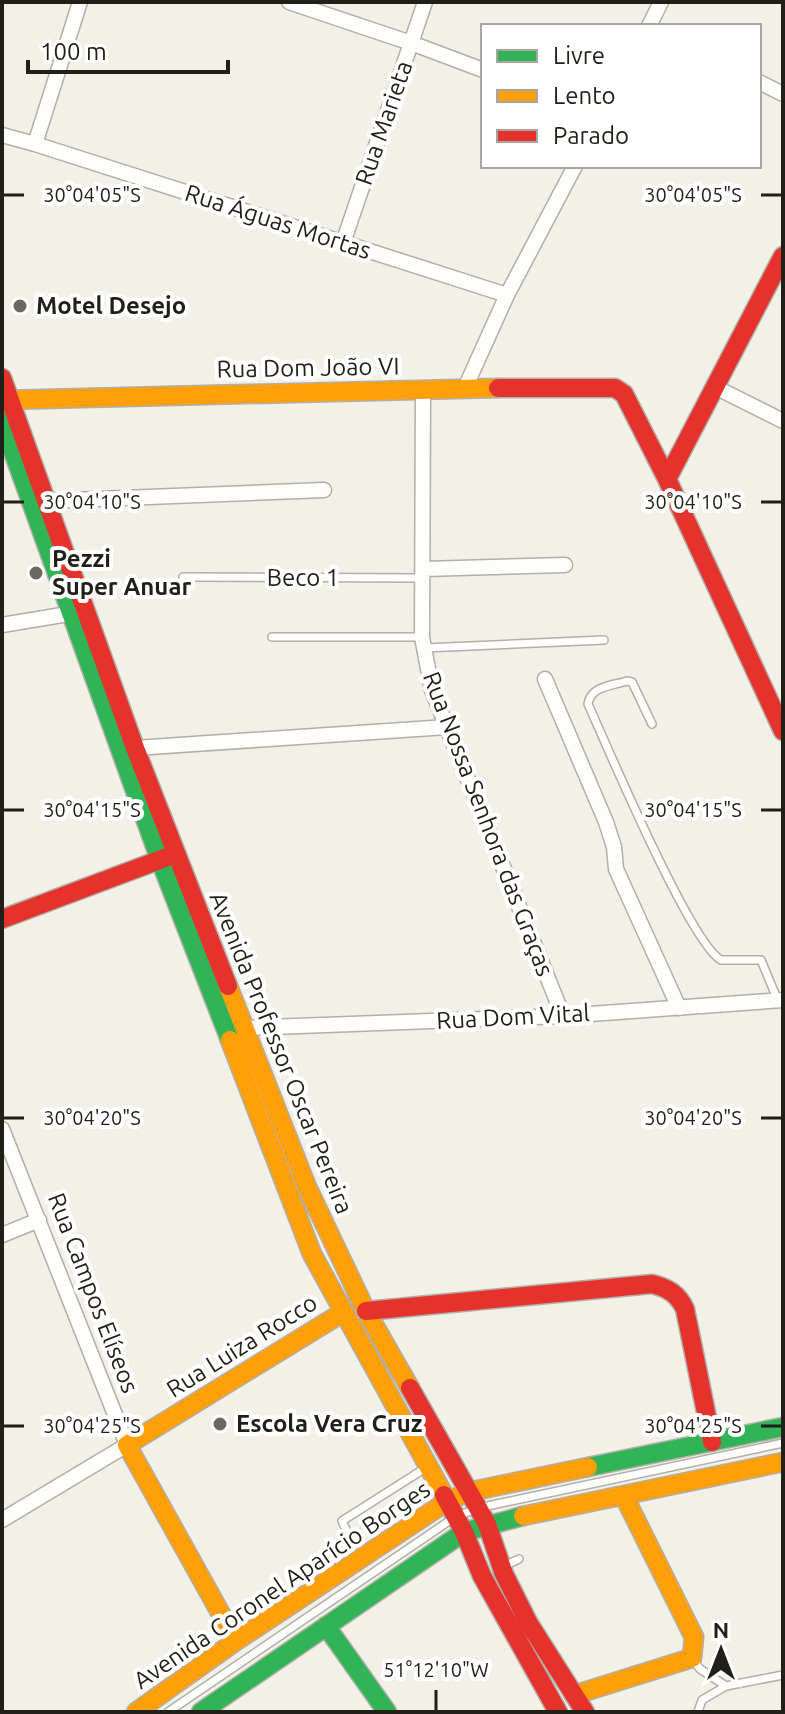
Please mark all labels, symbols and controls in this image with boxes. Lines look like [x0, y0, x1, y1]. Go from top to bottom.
scale bar [28, 24, 228, 74]
legend [481, 24, 761, 168]
text: 100 m [40, 38, 107, 65]
text: Livre [553, 42, 605, 69]
street label: Rua Marieta [350, 57, 417, 188]
text: Lento [553, 82, 616, 109]
text: Parado [553, 122, 629, 149]
street label: Rua Águas Mortas [182, 178, 375, 264]
text: 30°04'05"S [43, 183, 141, 206]
text: 30°04'05"S [644, 183, 742, 206]
place label: Motel Desejo [36, 292, 186, 319]
marker: Motel Desejo [11, 297, 29, 315]
street label: Rua Dom João VI [216, 352, 400, 383]
text: 30°04'10"S [43, 490, 141, 513]
text: 30°04'10"S [644, 490, 742, 513]
place label: Pezzi Super Anuar [52, 545, 191, 600]
marker: Pezzi Super Anuar [27, 564, 45, 582]
street label: Beco 1 [267, 564, 339, 591]
street label: Rua Nossa Senhora das Graças [418, 668, 559, 980]
text: 30°04'15"S [43, 798, 141, 821]
text: 30°04'15"S [644, 798, 742, 821]
street label: Avenida Professor Oscar Pereira [204, 888, 359, 1218]
street label: Rua Dom Vital [436, 999, 590, 1034]
text: 30°04'20"S [43, 1106, 141, 1129]
text: 30°04'20"S [644, 1106, 742, 1129]
street label: Rua Campos Elíseos [43, 1189, 144, 1397]
street label: Rua Luiza Rocco [162, 1288, 322, 1403]
place label: Escola Vera Cruz [236, 1410, 422, 1437]
text: 30°04'25"S [43, 1414, 141, 1437]
text: 30°04'25"S [644, 1414, 742, 1437]
marker: Escola Vera Cruz [211, 1415, 229, 1433]
street label: Avenida Coronel Aparício Borges [128, 1475, 435, 1694]
north arrow [681, 1610, 761, 1690]
text: N [713, 1617, 729, 1642]
text: 51°12'10"W [383, 1658, 489, 1681]

